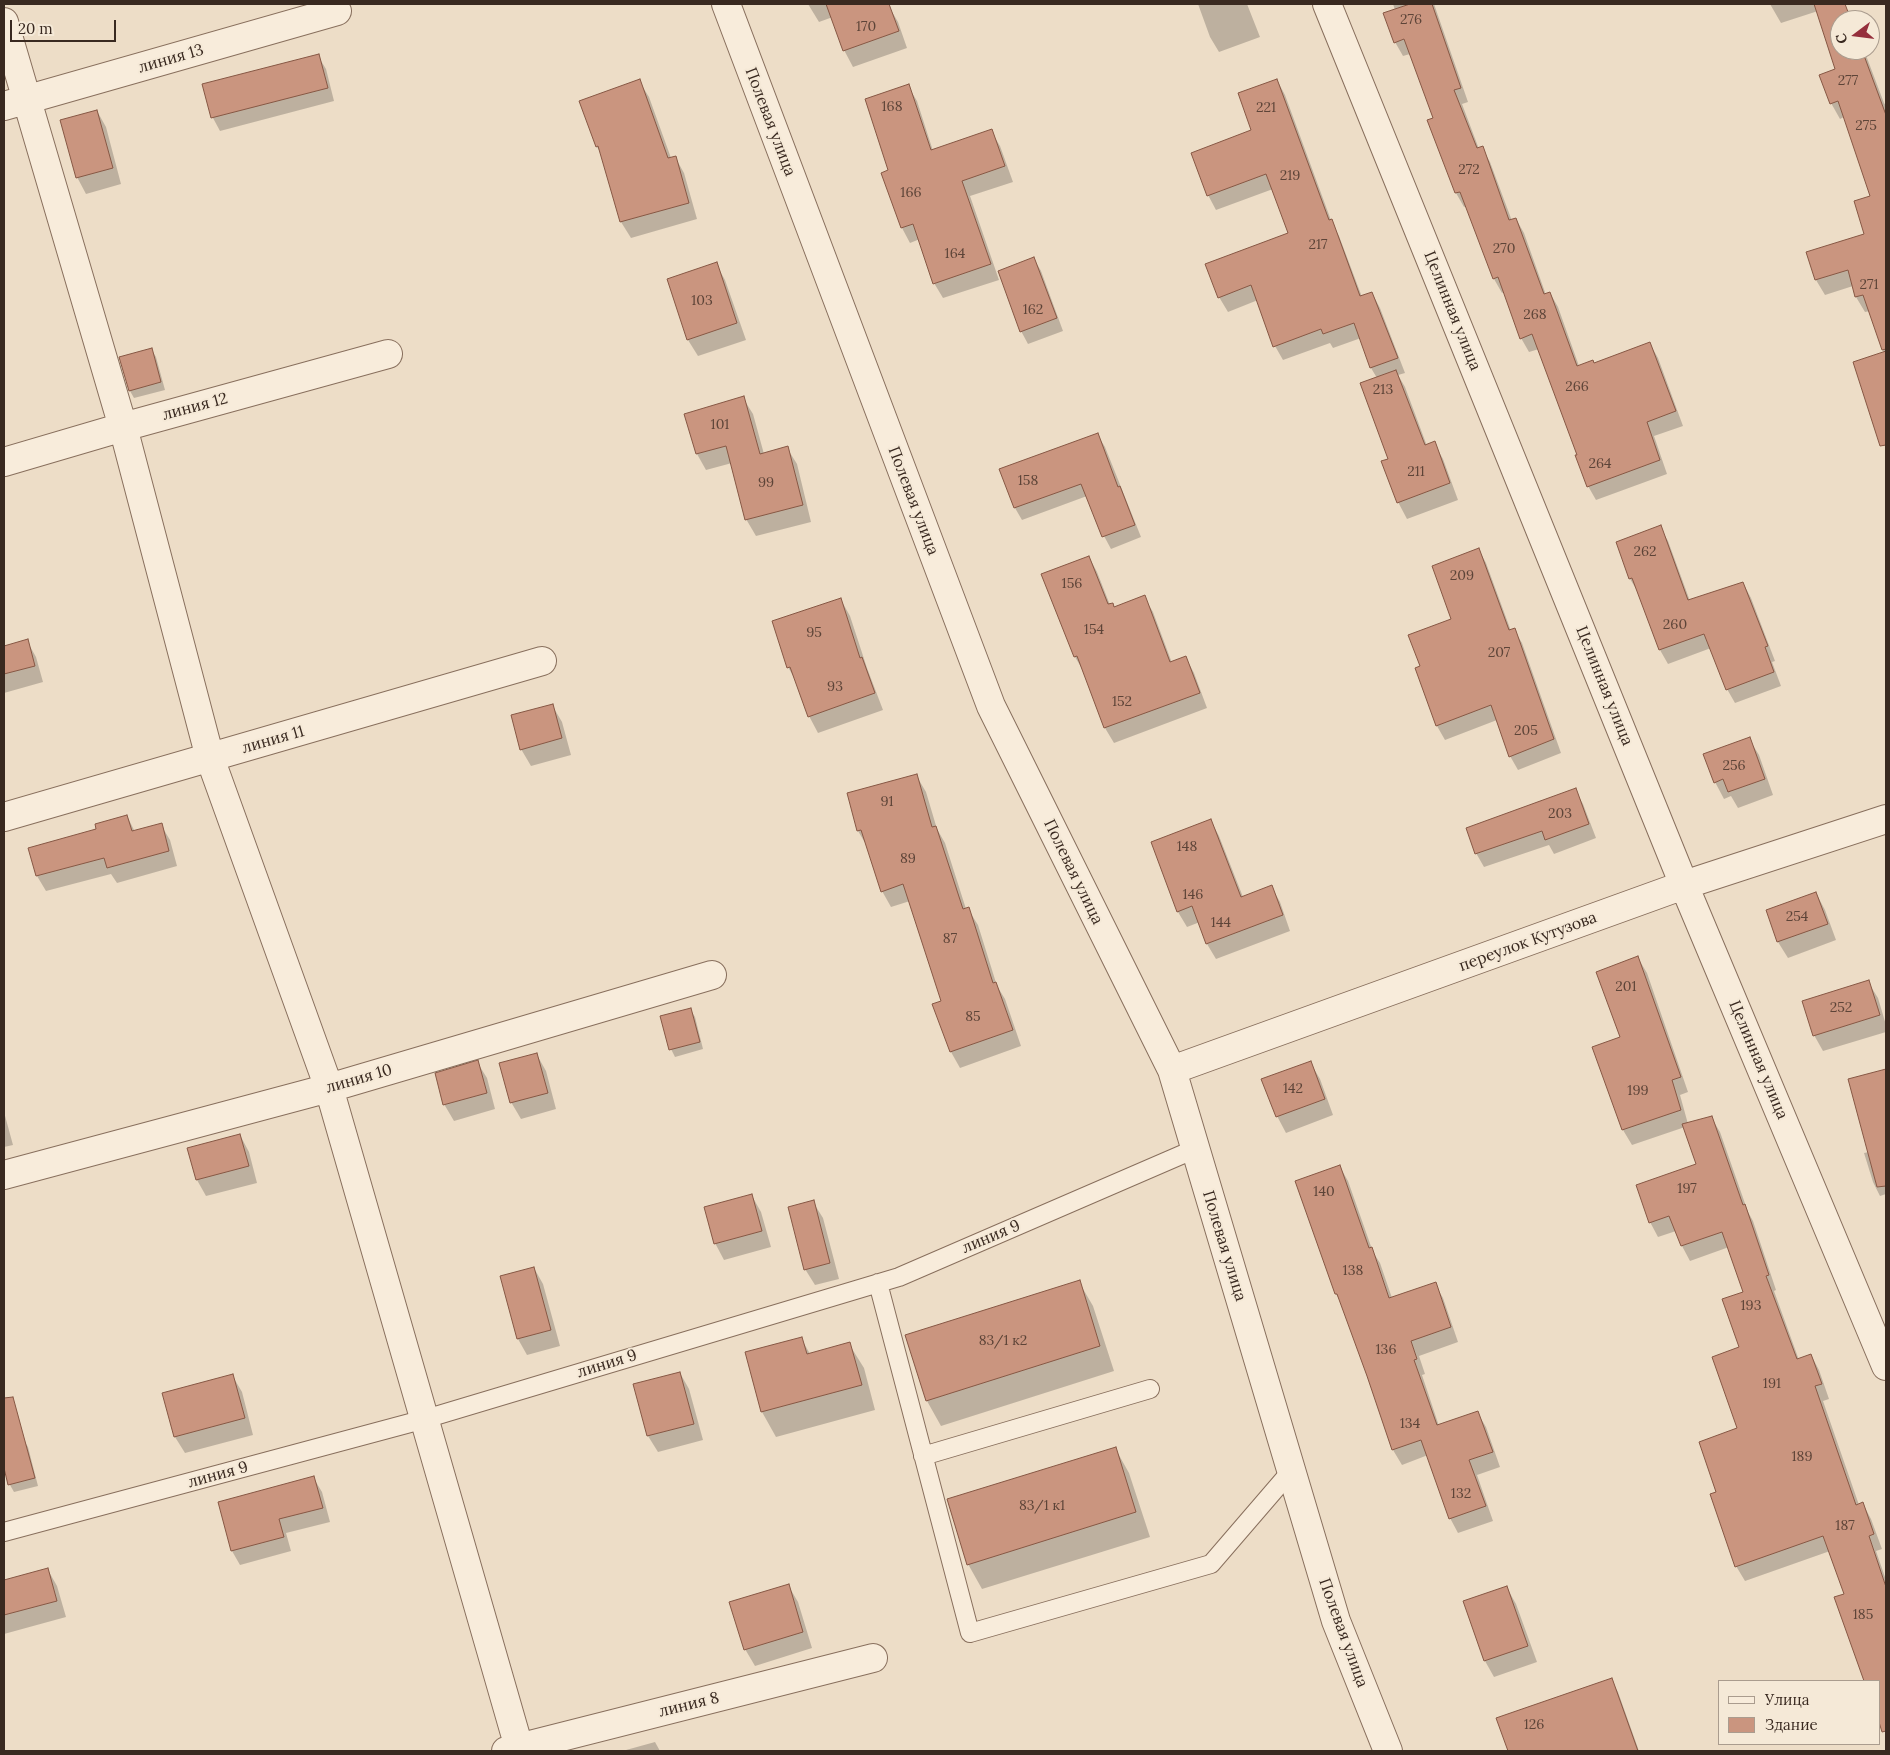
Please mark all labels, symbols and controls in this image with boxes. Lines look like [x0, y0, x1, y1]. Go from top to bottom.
scale bar [12, 10, 119, 42]
north arrow [1830, 10, 1880, 60]
house number: 276 [1400, 12, 1422, 28]
text: 20 m [18, 19, 53, 38]
house number: 170 [856, 19, 876, 35]
text: С [1832, 32, 1851, 46]
street label: линия 13 [136, 41, 206, 77]
street label: Полевая улица [740, 65, 800, 179]
house number: 277 [1838, 73, 1858, 89]
house number: 168 [881, 99, 903, 115]
house number: 221 [1256, 100, 1276, 116]
house number: 275 [1855, 118, 1877, 134]
house number: 272 [1458, 162, 1480, 178]
house number: 219 [1280, 168, 1300, 184]
house number: 166 [900, 185, 922, 201]
house number: 217 [1308, 237, 1328, 253]
house number: 270 [1493, 241, 1515, 257]
house number: 164 [945, 246, 965, 262]
street label: Целинная улица [1419, 248, 1485, 374]
house number: 271 [1859, 277, 1879, 293]
house number: 103 [691, 293, 713, 309]
house number: 162 [1023, 302, 1043, 318]
house number: 268 [1523, 307, 1547, 323]
house number: 266 [1565, 379, 1589, 395]
house number: 213 [1373, 382, 1393, 398]
street label: линия 12 [160, 389, 230, 425]
house number: 101 [711, 417, 729, 433]
street label: Полевая улица [883, 444, 943, 558]
house number: 264 [1588, 456, 1612, 472]
house number: 211 [1407, 464, 1425, 480]
house number: 158 [1018, 473, 1038, 489]
house number: 99 [758, 475, 774, 491]
house number: 262 [1633, 544, 1657, 560]
house number: 209 [1450, 568, 1474, 584]
house number: 156 [1062, 576, 1082, 592]
house number: 260 [1663, 617, 1687, 633]
house number: 154 [1084, 622, 1104, 638]
street label: Целинная улица [1571, 623, 1637, 749]
house number: 95 [806, 625, 822, 641]
house number: 207 [1488, 645, 1510, 661]
house number: 93 [827, 679, 843, 695]
house number: 152 [1112, 694, 1132, 710]
street label: линия 11 [240, 722, 306, 758]
house number: 205 [1514, 723, 1538, 739]
house number: 256 [1722, 758, 1746, 774]
house number: 91 [880, 794, 894, 810]
house number: 203 [1548, 806, 1572, 822]
street label: Полевая улица [1039, 816, 1107, 928]
house number: 148 [1177, 839, 1197, 855]
house number: 89 [900, 851, 916, 867]
house number: 146 [1183, 887, 1203, 903]
street label: переулок Кутузова [1456, 908, 1600, 976]
house number: 254 [1786, 909, 1808, 925]
house number: 144 [1211, 915, 1231, 931]
house number: 87 [943, 931, 957, 947]
house number: 201 [1615, 979, 1637, 995]
street label: Целинная улица [1724, 998, 1792, 1122]
house number: 252 [1830, 1000, 1852, 1016]
house number: 85 [965, 1009, 981, 1025]
street label: линия 10 [324, 1060, 394, 1098]
house number: 142 [1283, 1081, 1303, 1097]
house number: 199 [1627, 1083, 1649, 1099]
house number: 197 [1677, 1181, 1697, 1197]
house number: 140 [1313, 1184, 1335, 1200]
street label: Полевая улица [1198, 1188, 1250, 1304]
street label: линия 9 [959, 1216, 1023, 1258]
house number: 138 [1343, 1263, 1363, 1279]
house number: 193 [1741, 1298, 1761, 1314]
house number: 83/1 к2 [979, 1333, 1027, 1349]
house number: 136 [1376, 1342, 1396, 1358]
street label: линия 9 [575, 1346, 639, 1382]
house number: 191 [1763, 1376, 1781, 1392]
house number: 134 [1400, 1416, 1420, 1432]
house number: 189 [1792, 1449, 1812, 1465]
street label: линия 9 [186, 1458, 250, 1492]
house number: 132 [1451, 1486, 1471, 1502]
house number: 83/1 к1 [1019, 1498, 1065, 1514]
house number: 187 [1835, 1518, 1855, 1534]
street label: Полевая улица [1314, 1576, 1372, 1690]
house number: 185 [1853, 1607, 1873, 1623]
legend [1718, 1680, 1880, 1745]
street label: линия 8 [657, 1688, 721, 1722]
text: Улица [1765, 1690, 1809, 1709]
text: Здание [1765, 1715, 1818, 1734]
house number: 126 [1524, 1717, 1544, 1733]

